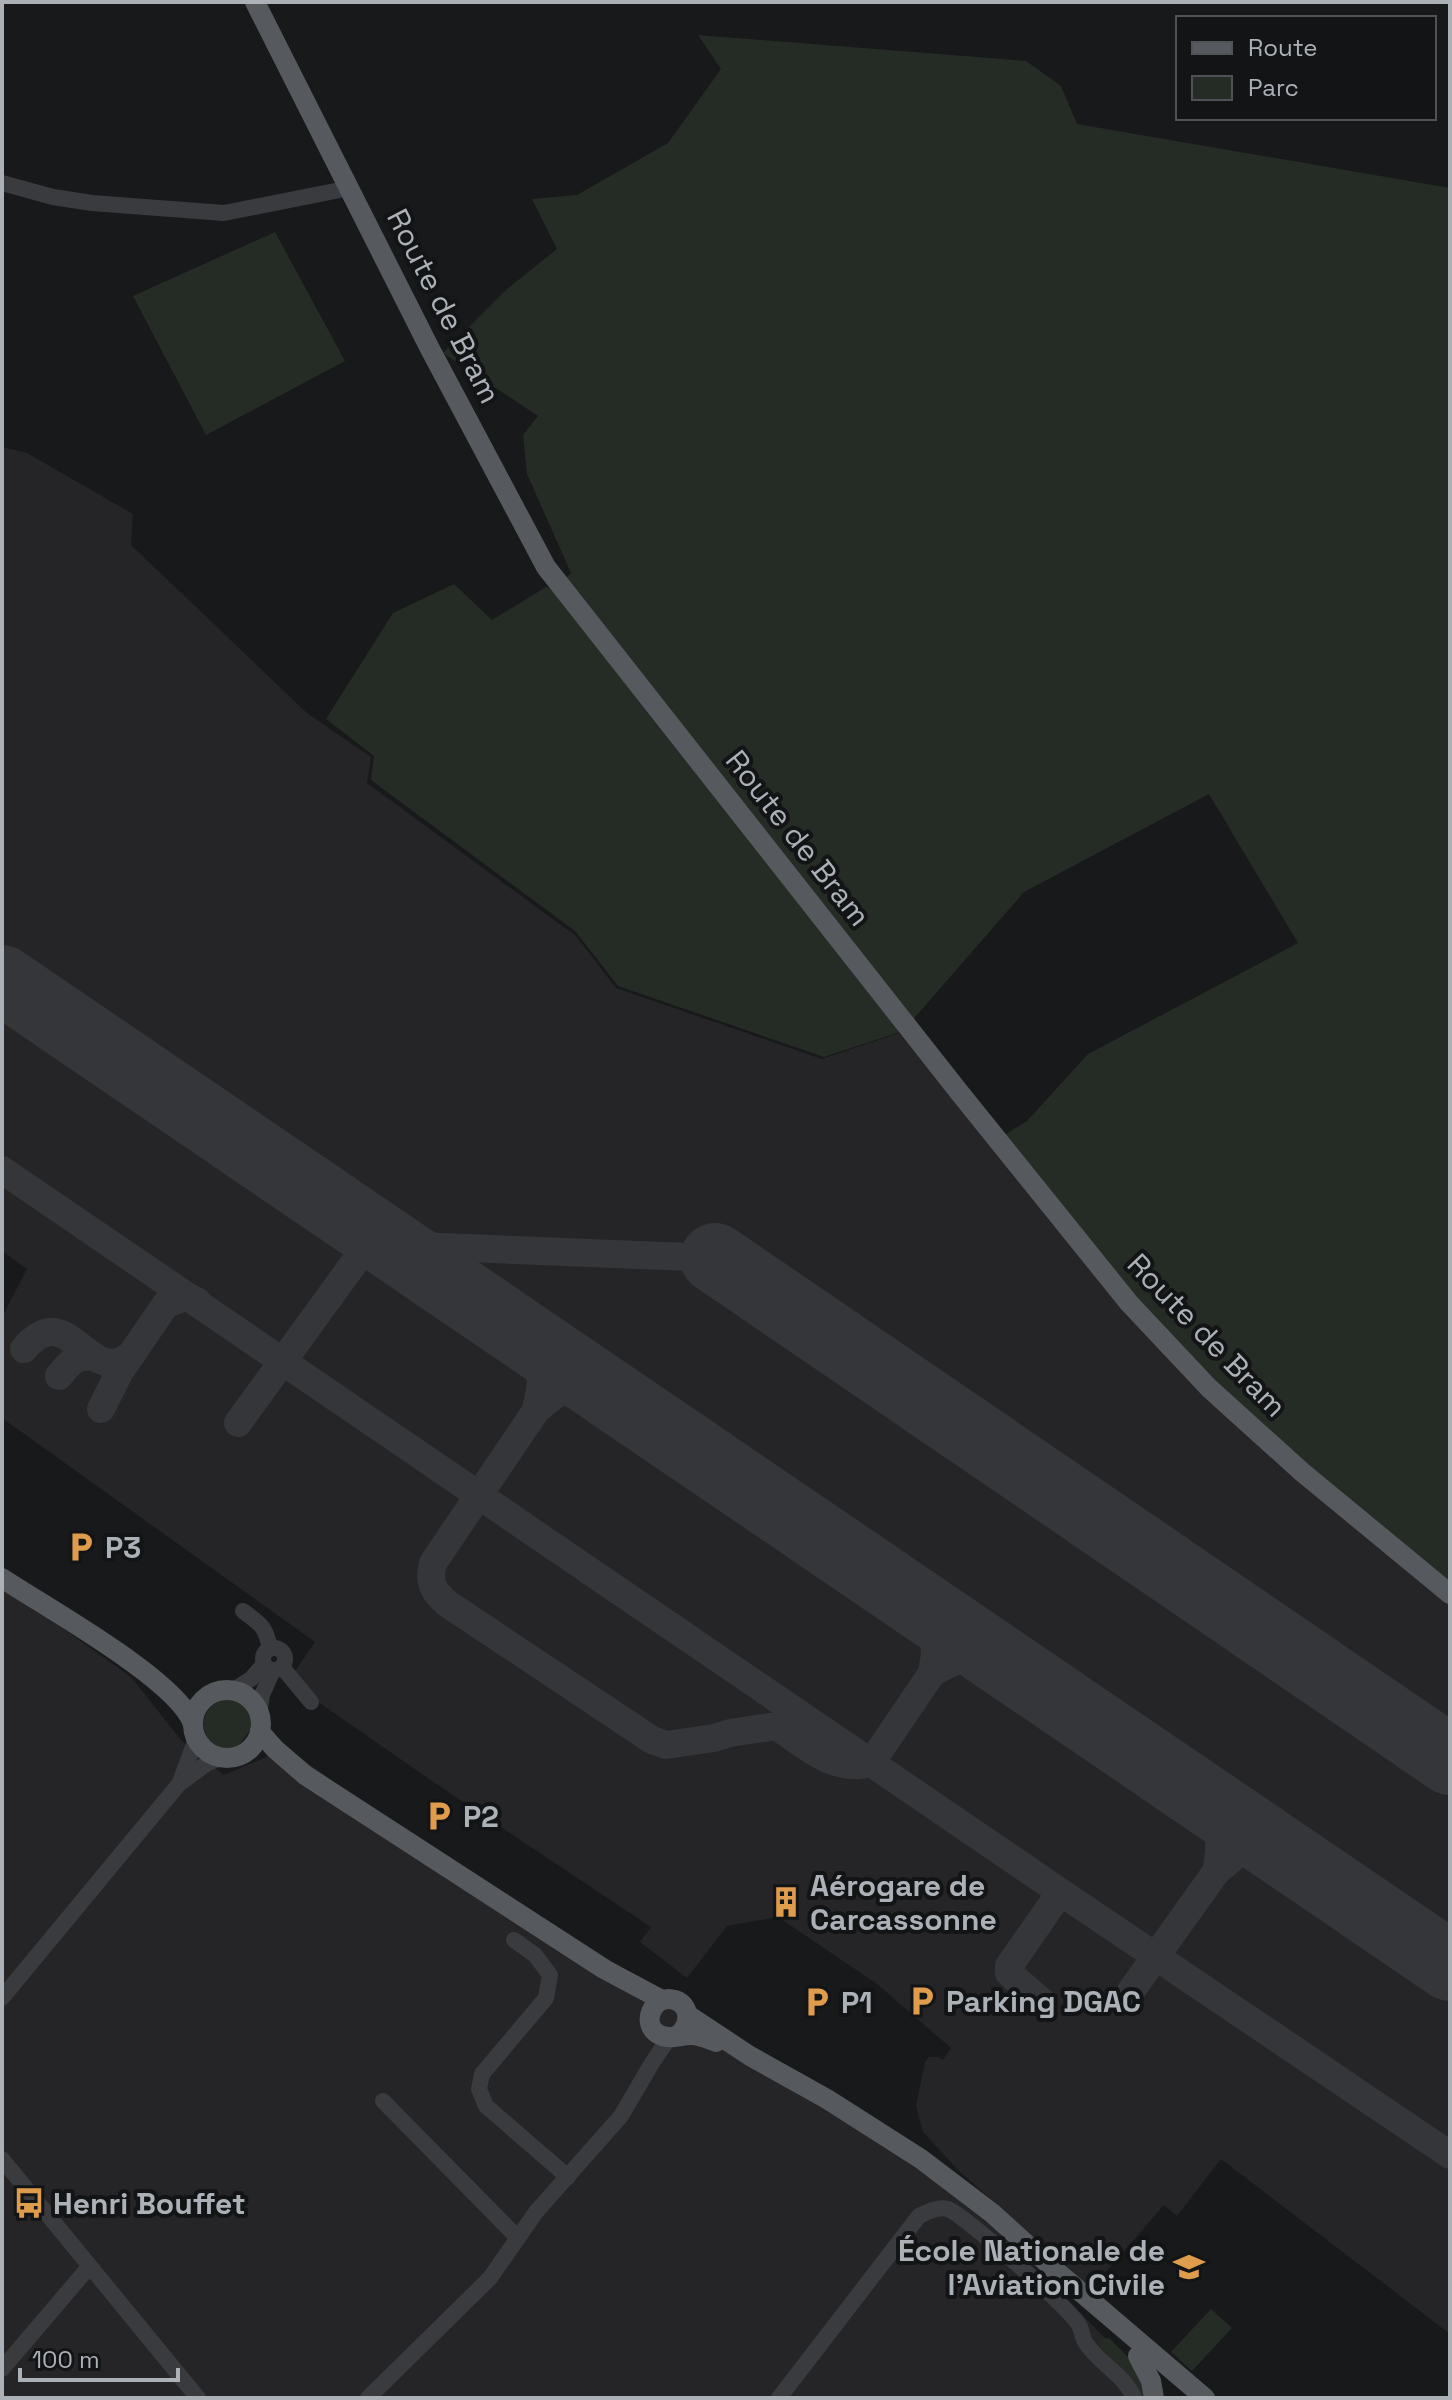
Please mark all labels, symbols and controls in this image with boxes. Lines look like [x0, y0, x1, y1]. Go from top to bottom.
legend [1176, 16, 1436, 120]
text: Route [1248, 32, 1317, 63]
text: Parc [1248, 72, 1299, 103]
street label: Route de Bram [378, 202, 510, 410]
street label: Route de Bram [717, 742, 879, 934]
street label: Route de Bram [1119, 1245, 1295, 1425]
place label: P3 [105, 1528, 141, 1567]
parking icon: P3 [64, 1530, 98, 1564]
place label: P2 [463, 1797, 499, 1836]
parking icon: P2 [422, 1799, 456, 1833]
place label: Aérogare de Carcassonne [810, 1866, 997, 1939]
building icon: Aérogare de Carcassonne [769, 1885, 803, 1919]
place label: Parking DGAC [946, 1982, 1141, 2021]
place label: P1 [841, 1983, 873, 2022]
parking icon: Parking DGAC [905, 1984, 939, 2018]
parking icon: P1 [800, 1985, 834, 2019]
place label: Henri Bouffet [53, 2184, 246, 2223]
bus stop icon: Henri Bouffet [12, 2186, 46, 2220]
place label: École Nationale de l'Aviation Civile [898, 2231, 1165, 2304]
school or university icon: École Nationale de l'Aviation Civile [1172, 2250, 1206, 2284]
scale bar [20, 2332, 178, 2382]
text: 100 m [32, 2344, 100, 2375]

